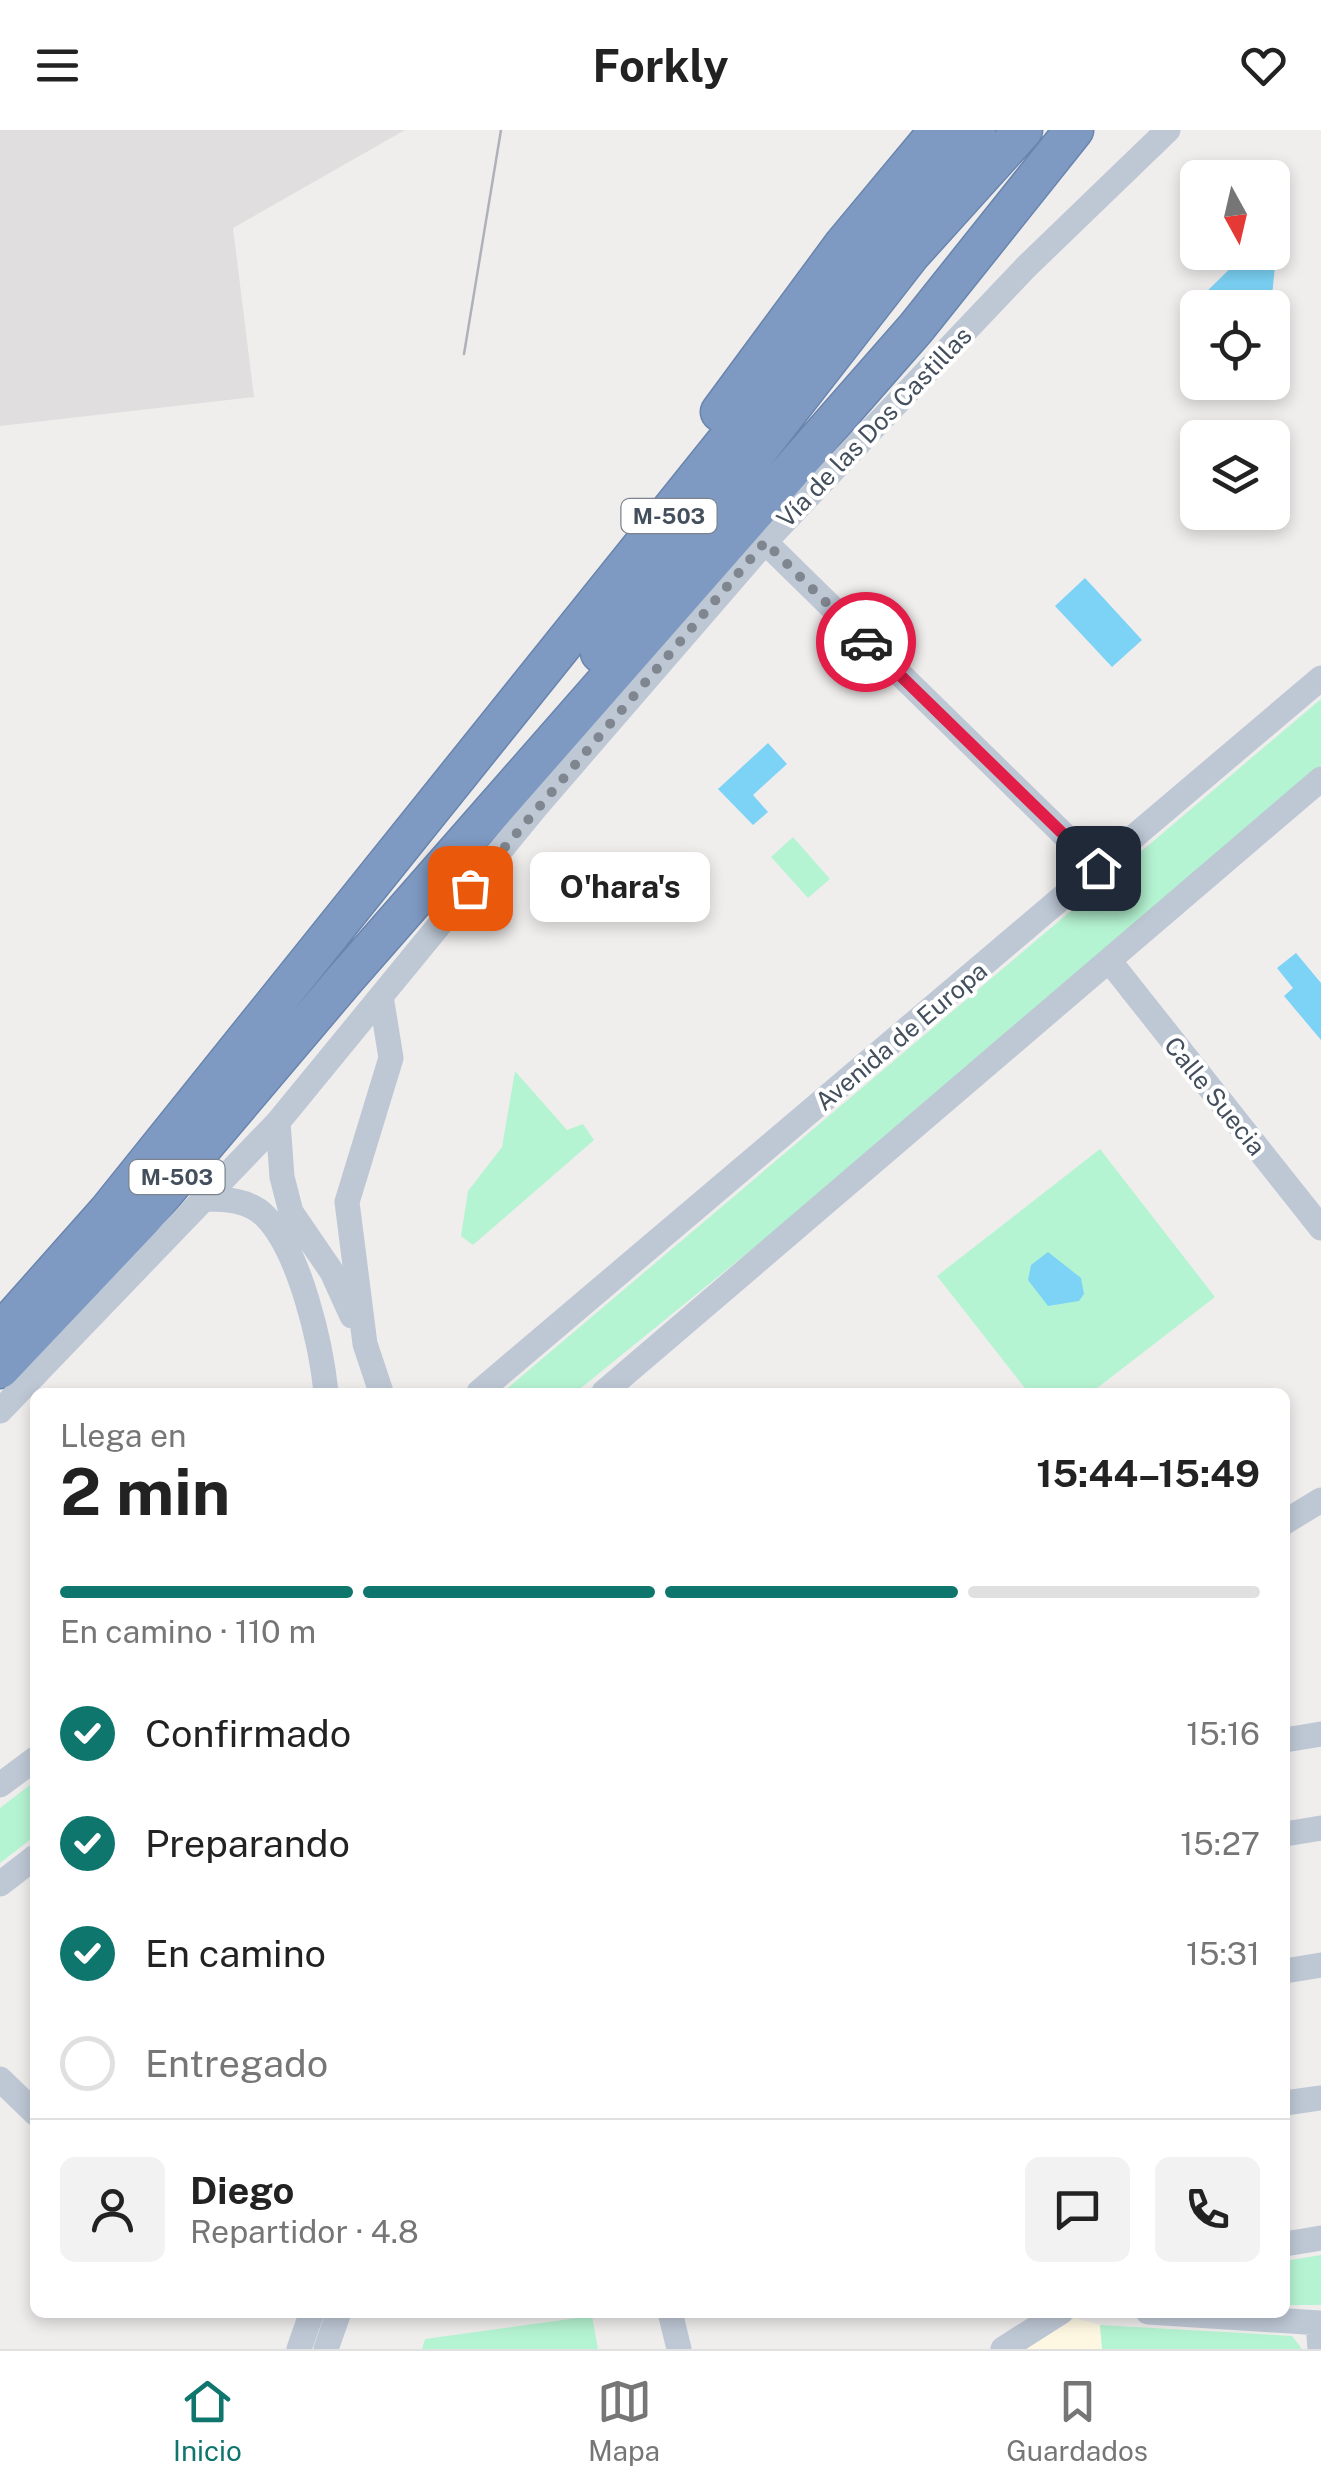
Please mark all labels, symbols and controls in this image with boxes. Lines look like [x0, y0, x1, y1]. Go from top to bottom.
icon: menu [30, 38, 85, 93]
icon: heart [1236, 38, 1291, 93]
text: Forkly [592, 39, 729, 92]
north arrow [1180, 160, 1290, 270]
map controls [1180, 160, 1290, 530]
button: locate [1180, 290, 1290, 400]
street label: Vía de las Dos Castillas [770, 320, 978, 534]
button: layers [1180, 420, 1290, 530]
road number: M-503 [622, 499, 716, 533]
courier [816, 592, 916, 692]
icon: car [839, 615, 894, 670]
pin [1056, 826, 1141, 911]
icon: home [1071, 841, 1126, 896]
pin [428, 846, 513, 931]
callout: O'hara's [530, 853, 710, 923]
icon: bag [443, 861, 498, 916]
text: O'hara's [559, 868, 681, 905]
street label: Avenida de Europa [809, 955, 993, 1117]
street label: Calle Suecia [1158, 1031, 1272, 1161]
road number: M-503 [130, 1160, 224, 1194]
text: Llega en [60, 1417, 186, 1454]
text: 15:44–15:49 [1036, 1451, 1260, 1496]
text: 2 min [60, 1453, 230, 1530]
text: En camino · 110 m [60, 1613, 316, 1650]
icon: check [60, 1706, 115, 1761]
text: Confirmado [145, 1711, 351, 1756]
text: 15:16 [1186, 1715, 1260, 1752]
icon: check [60, 1816, 115, 1871]
text: Preparando [145, 1821, 350, 1866]
text: 15:27 [1180, 1825, 1260, 1862]
icon: check [60, 1926, 115, 1981]
text: En camino [145, 1931, 326, 1976]
text: 15:31 [1186, 1935, 1260, 1972]
text: Entregado [145, 2041, 328, 2086]
button: person [60, 2157, 165, 2262]
button: chat [1025, 2157, 1130, 2262]
button: phone [1155, 2157, 1260, 2262]
text: Diego [190, 2168, 294, 2213]
text: Repartidor · 4.8 [190, 2213, 419, 2250]
tab: Inicio [173, 2374, 242, 2467]
tab: Mapa [588, 2374, 660, 2467]
tab: Guardados [1006, 2374, 1148, 2467]

